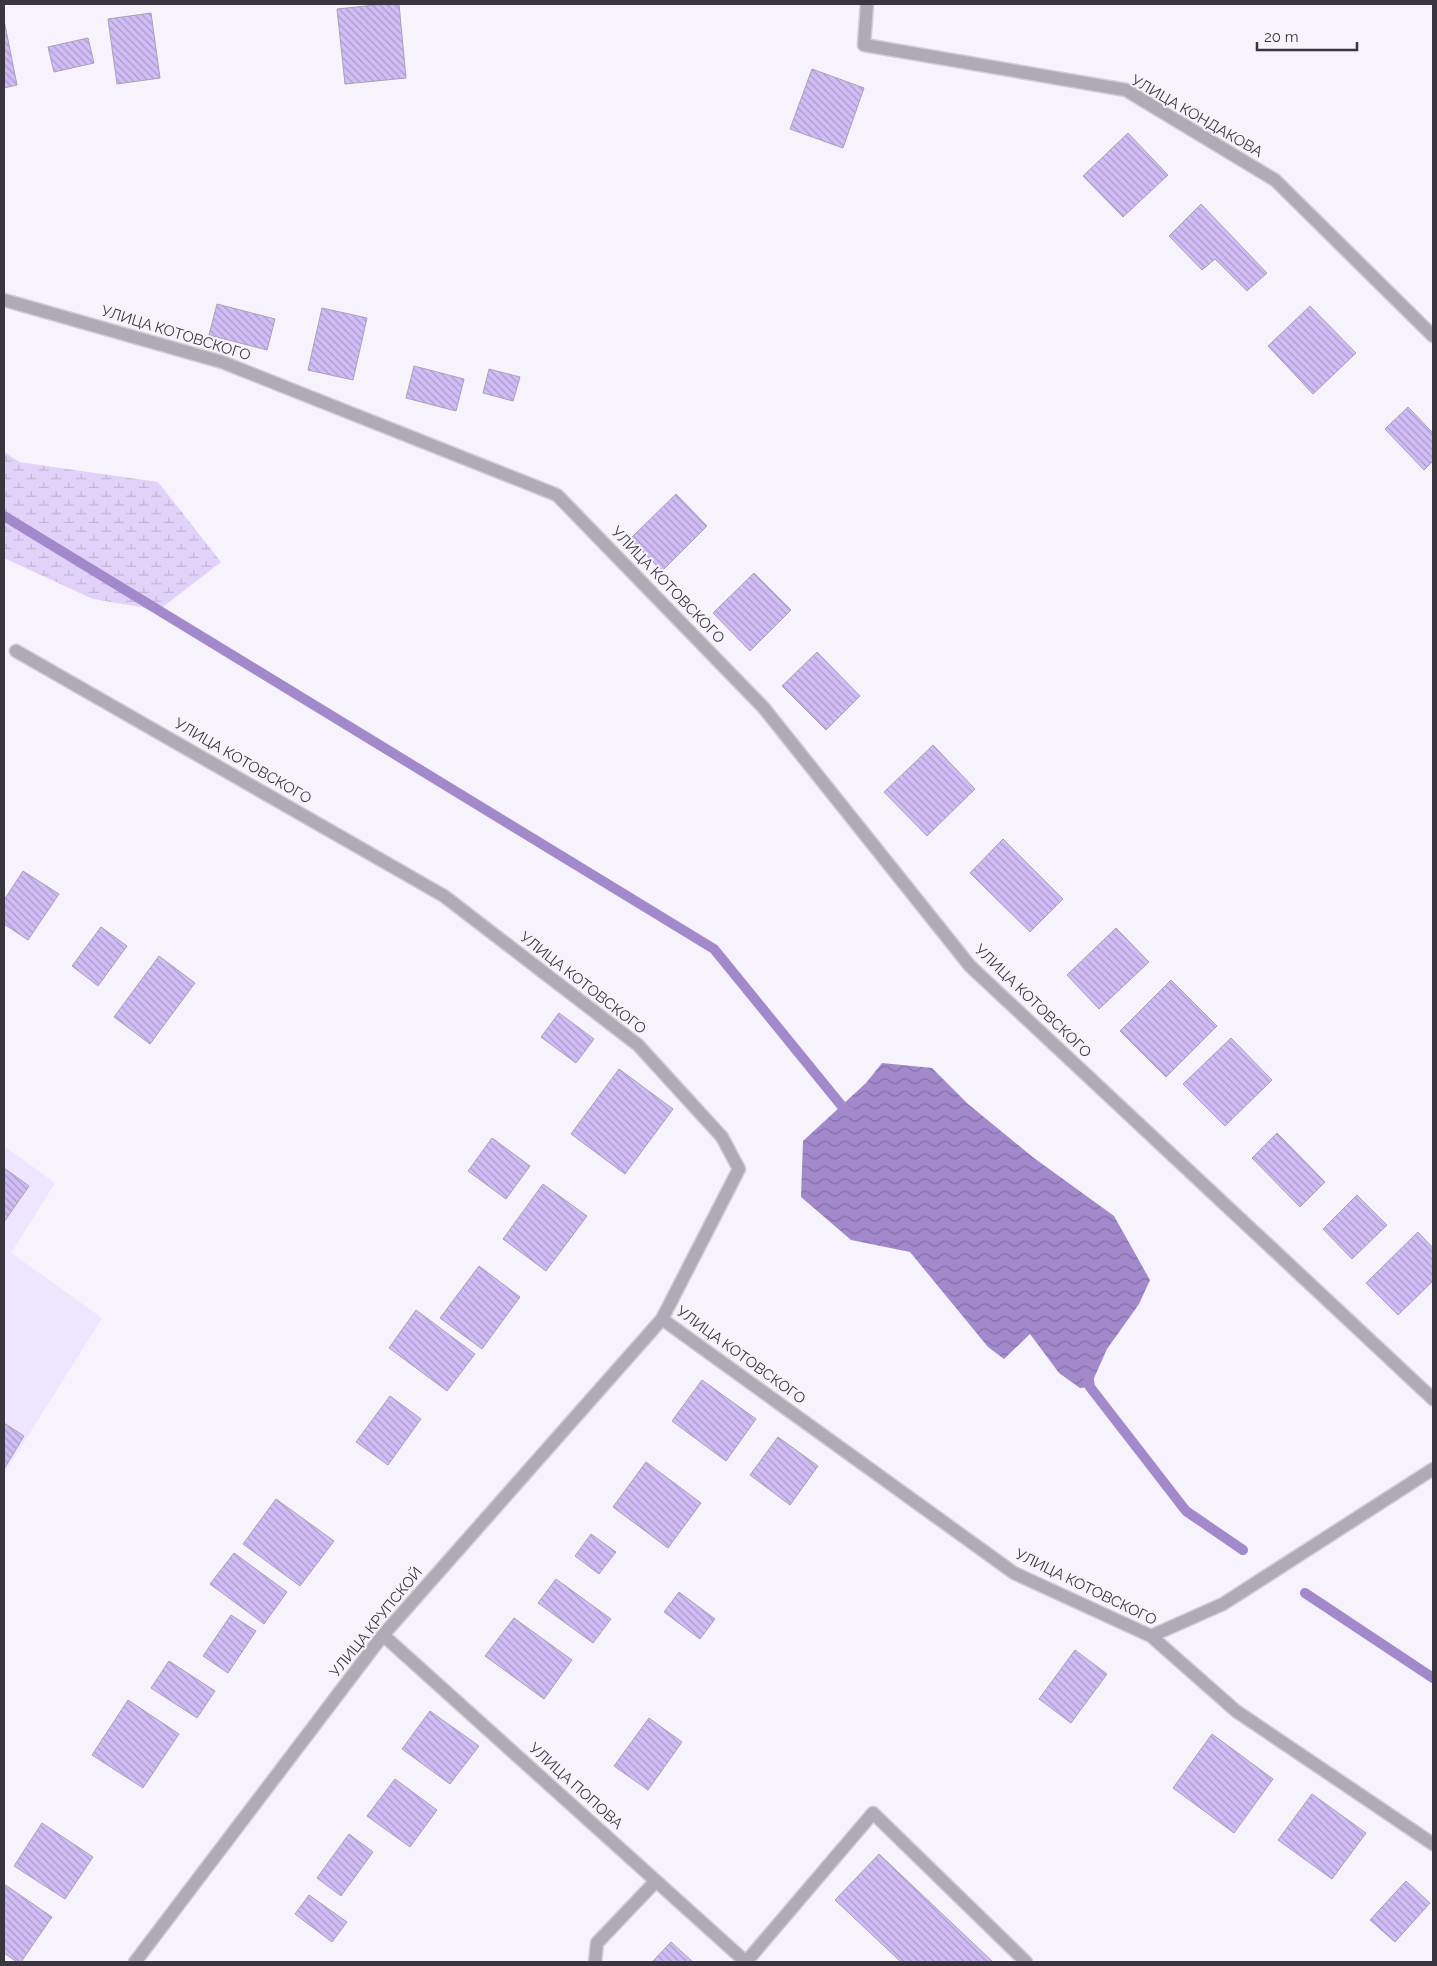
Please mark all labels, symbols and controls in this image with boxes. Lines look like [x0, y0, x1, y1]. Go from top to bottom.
scale bar [1257, 20, 1357, 52]
text: 20 m [1264, 28, 1299, 46]
street label: УЛИЦА КОНДАКОВА [1128, 71, 1266, 161]
street label: УЛИЦА КОТОВСКОГО [99, 302, 253, 364]
street label: УЛИЦА КОТОВСКОГО [608, 523, 728, 647]
street label: УЛИЦА КОТОВСКОГО [171, 714, 315, 808]
street label: УЛИЦА КОТОВСКОГО [516, 928, 650, 1038]
street label: УЛИЦА КОТОВСКОГО [971, 941, 1095, 1061]
street label: УЛИЦА КОТОВСКОГО [673, 1302, 809, 1408]
street label: УЛИЦА КОТОВСКОГО [1012, 1545, 1160, 1629]
street label: УЛИЦА КРУПСКОЙ [326, 1563, 426, 1681]
street label: УЛИЦА ПОПОВА [525, 1739, 627, 1833]

